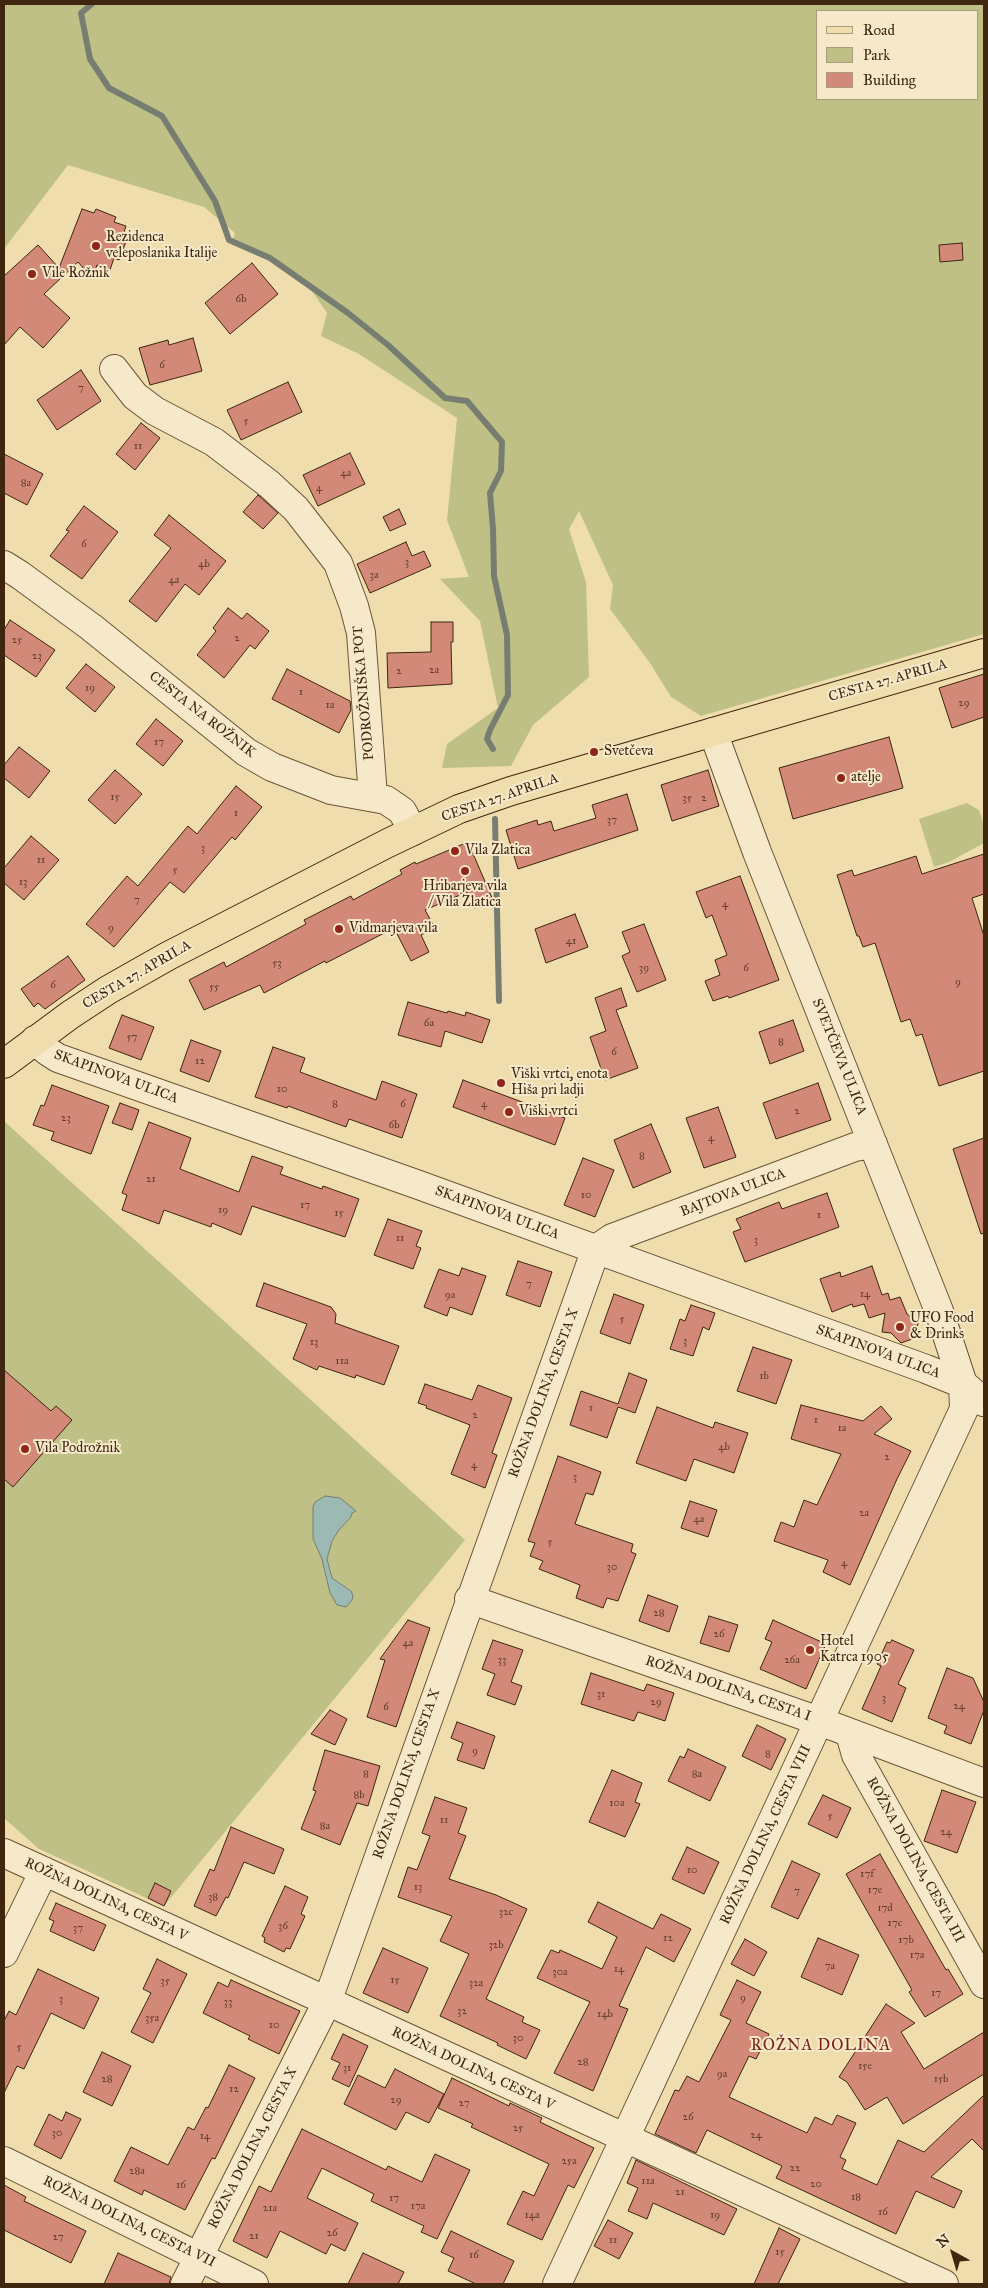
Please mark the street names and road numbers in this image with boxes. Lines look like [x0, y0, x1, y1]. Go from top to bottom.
street label: PODROŽNIŠKA POT [350, 625, 378, 761]
street label: CESTA 27. APRILA [827, 656, 949, 706]
street label: CESTA NA ROŽNIK [145, 668, 259, 762]
street label: CESTA 27. APRILA [439, 770, 561, 826]
street label: CESTA 27. APRILA [80, 937, 194, 1013]
street label: SVETČEVA ULICA [808, 996, 870, 1118]
street label: SKAPINOVA ULICA [52, 1047, 180, 1107]
street label: BAJTOVA ULICA [678, 1165, 788, 1221]
street label: SKAPINOVA ULICA [433, 1183, 561, 1243]
street label: ROŽNA DOLINA, CESTA X [505, 1306, 583, 1480]
street label: SKAPINOVA ULICA [814, 1322, 942, 1382]
street label: ROŽNA DOLINA, CESTA I [643, 1653, 813, 1725]
street label: ROŽNA DOLINA, CESTA X [370, 1687, 444, 1861]
street label: ROŽNA DOLINA, CESTA VIII [717, 1743, 815, 1927]
street label: ROŽNA DOLINA, CESTA III [862, 1774, 968, 1946]
street label: ROŽNA DOLINA, CESTA V [22, 1855, 190, 1945]
street label: ROŽNA DOLINA, CESTA V [389, 2024, 557, 2114]
street label: ROŽNA DOLINA, CESTA X [205, 2064, 301, 2232]
street label: ROŽNA DOLINA, CESTA VII [40, 2173, 218, 2271]

